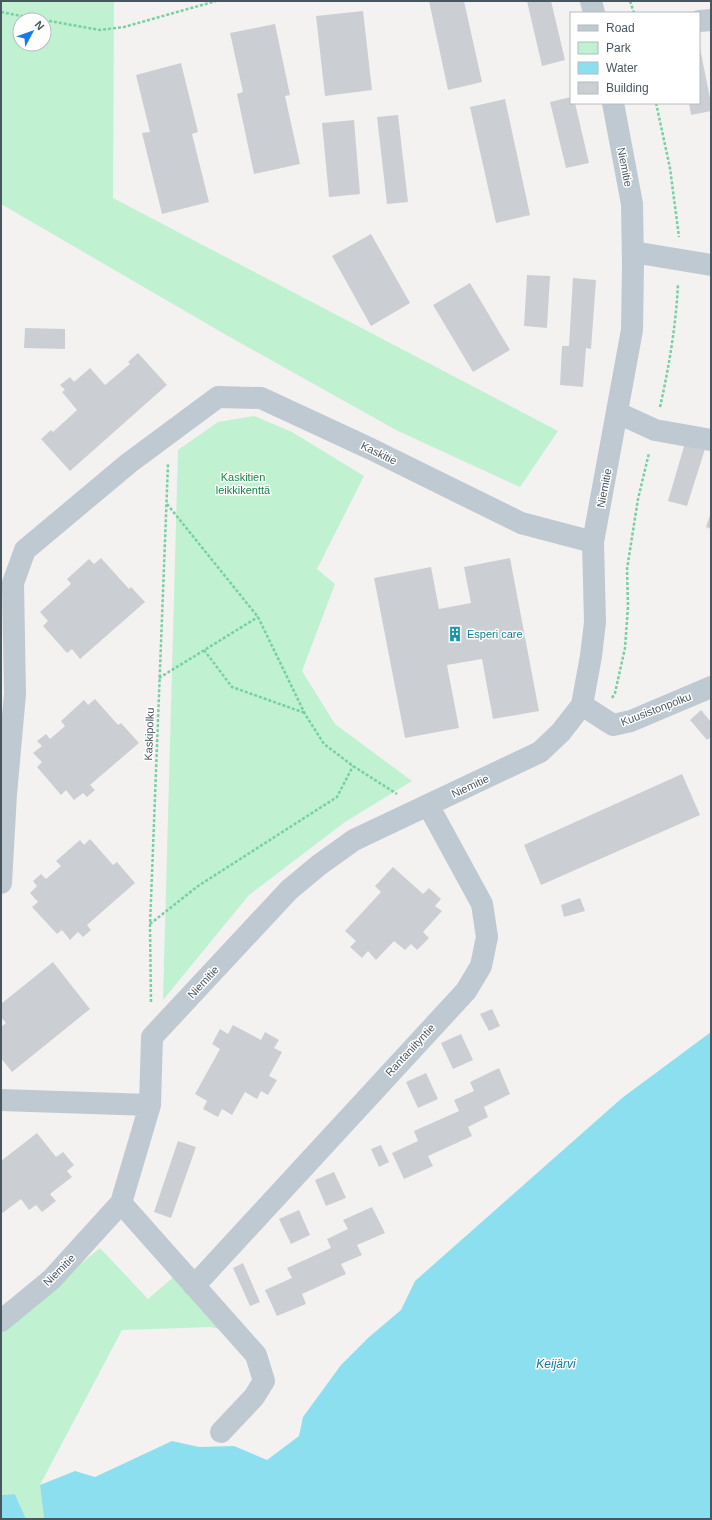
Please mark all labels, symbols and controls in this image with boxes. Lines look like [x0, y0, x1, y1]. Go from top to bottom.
north arrow [12, 12, 52, 52]
legend [570, 12, 700, 104]
text: N [32, 19, 47, 32]
text: Road [606, 21, 635, 35]
text: Park [606, 41, 632, 55]
text: Water [606, 61, 638, 75]
text: Building [606, 81, 649, 95]
street label: Niemitie [615, 146, 635, 188]
street label: Kaskitie [359, 439, 399, 467]
street label: Niemitie [594, 467, 614, 509]
park label: Kaskitien leikkikenttä [216, 471, 271, 496]
building icon: Esperi care [446, 625, 464, 643]
place label: Esperi care [467, 628, 523, 640]
street label: Kuusistonpolku [619, 690, 693, 728]
street label: Kaskipolku [142, 707, 156, 761]
street label: Niemitie [449, 772, 491, 800]
street label: Niemitie [185, 963, 221, 1001]
street label: Rantaniityntie [383, 1022, 437, 1078]
street label: Niemitie [41, 1252, 77, 1288]
water label: Keijärvi [536, 1357, 576, 1371]

